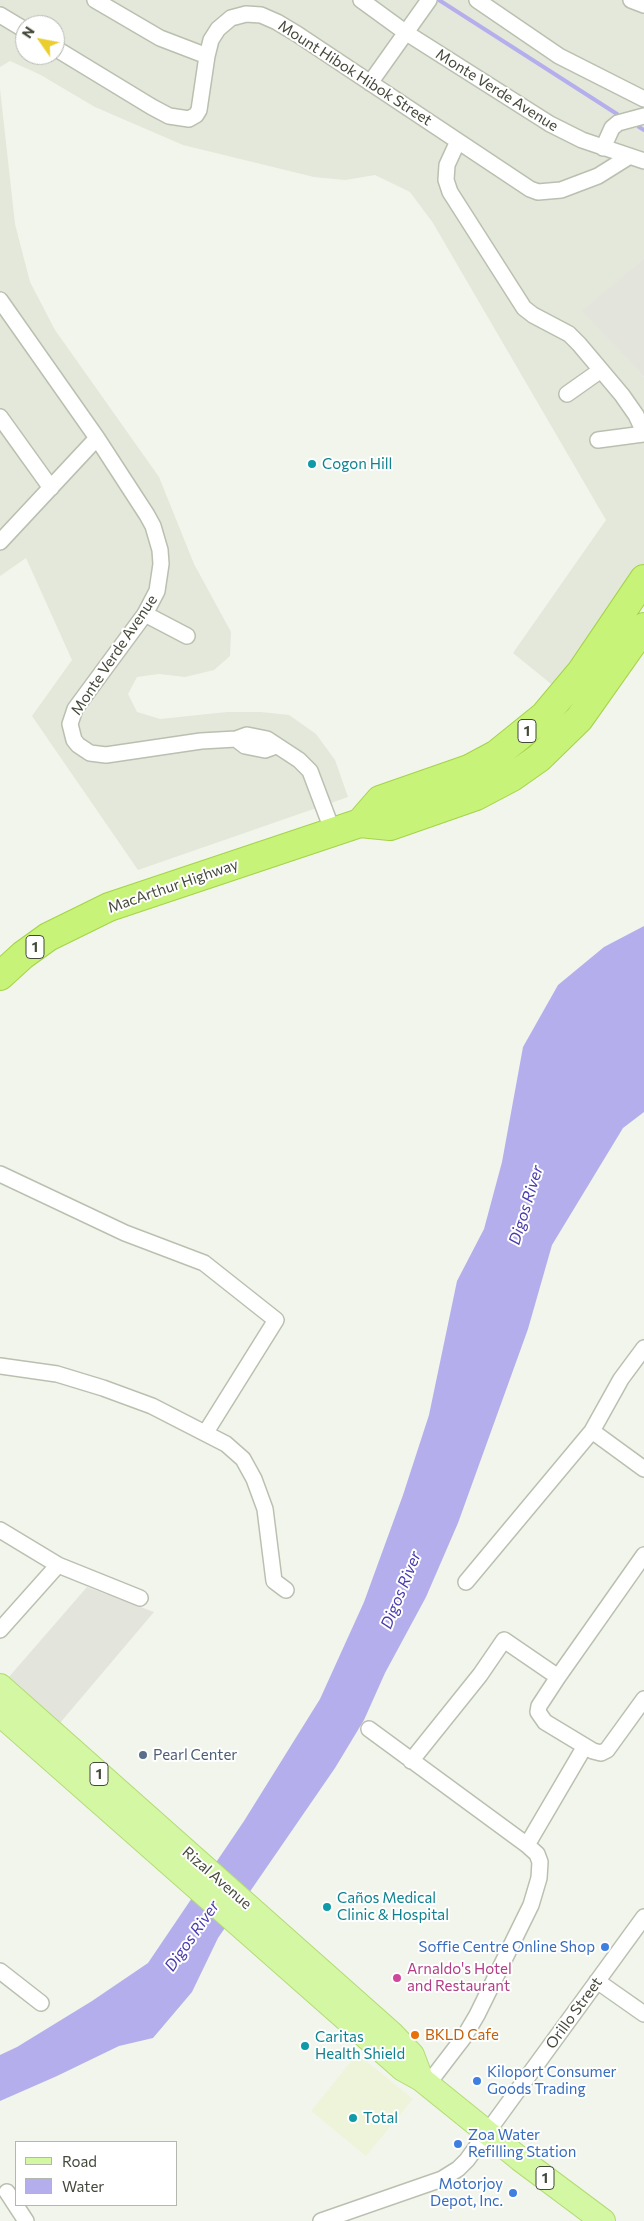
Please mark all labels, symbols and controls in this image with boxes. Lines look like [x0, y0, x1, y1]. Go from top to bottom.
north arrow [15, 15, 65, 65]
street label: Mount Hibok Hibok Street [275, 17, 435, 129]
text: N [18, 23, 38, 41]
street label: Monte Verde Avenue [432, 45, 562, 135]
place label: Cogon Hill [322, 455, 392, 473]
marker: Cogon Hill [306, 458, 318, 470]
street label: Monte Verde Avenue [67, 591, 161, 719]
road number: 1 [518, 719, 536, 742]
street label: MacArthur Highway [105, 855, 241, 917]
road number: 1 [26, 936, 44, 959]
water label: Digos River [505, 1163, 547, 1247]
water label: Digos River [377, 1548, 425, 1632]
place label: Pearl Center [153, 1746, 237, 1764]
marker: Pearl Center [137, 1749, 149, 1761]
road number: 1 [90, 1762, 108, 1786]
street label: Rizal Avenue [179, 1843, 255, 1913]
place label: Caños Medical Clinic & Hospital [337, 1889, 449, 1924]
water label: Digos River [161, 1897, 223, 1975]
marker: Caños Medical Clinic & Hospital [321, 1901, 333, 1913]
place label: Soffie Centre Online Shop [419, 1938, 595, 1956]
marker: Soffie Centre Online Shop [599, 1941, 611, 1953]
place label: Arnaldo's Hotel and Restaurant [407, 1960, 512, 1995]
marker: Arnaldo's Hotel and Restaurant [391, 1972, 403, 1984]
street label: Orillo Street [542, 1974, 606, 2052]
place label: BKLD Cafe [425, 2026, 499, 2044]
place label: Caritas Health Shield [315, 2028, 405, 2063]
marker: BKLD Cafe [409, 2029, 421, 2041]
marker: Caritas Health Shield [299, 2040, 311, 2052]
place label: Kiloport Consumer Goods Trading [487, 2063, 617, 2098]
marker: Kiloport Consumer Goods Trading [471, 2075, 483, 2087]
place label: Total [363, 2109, 398, 2127]
marker: Total [347, 2112, 359, 2124]
place label: Zoa Water Refilling Station [468, 2126, 576, 2161]
marker: Zoa Water Refilling Station [452, 2138, 464, 2150]
legend [15, 2141, 178, 2206]
text: Road [62, 2152, 97, 2170]
road number: 1 [536, 2166, 554, 2190]
place label: Motorjoy Depot, Inc. [430, 2175, 503, 2210]
text: Water [62, 2177, 104, 2195]
marker: Motorjoy Depot, Inc. [507, 2187, 519, 2199]

